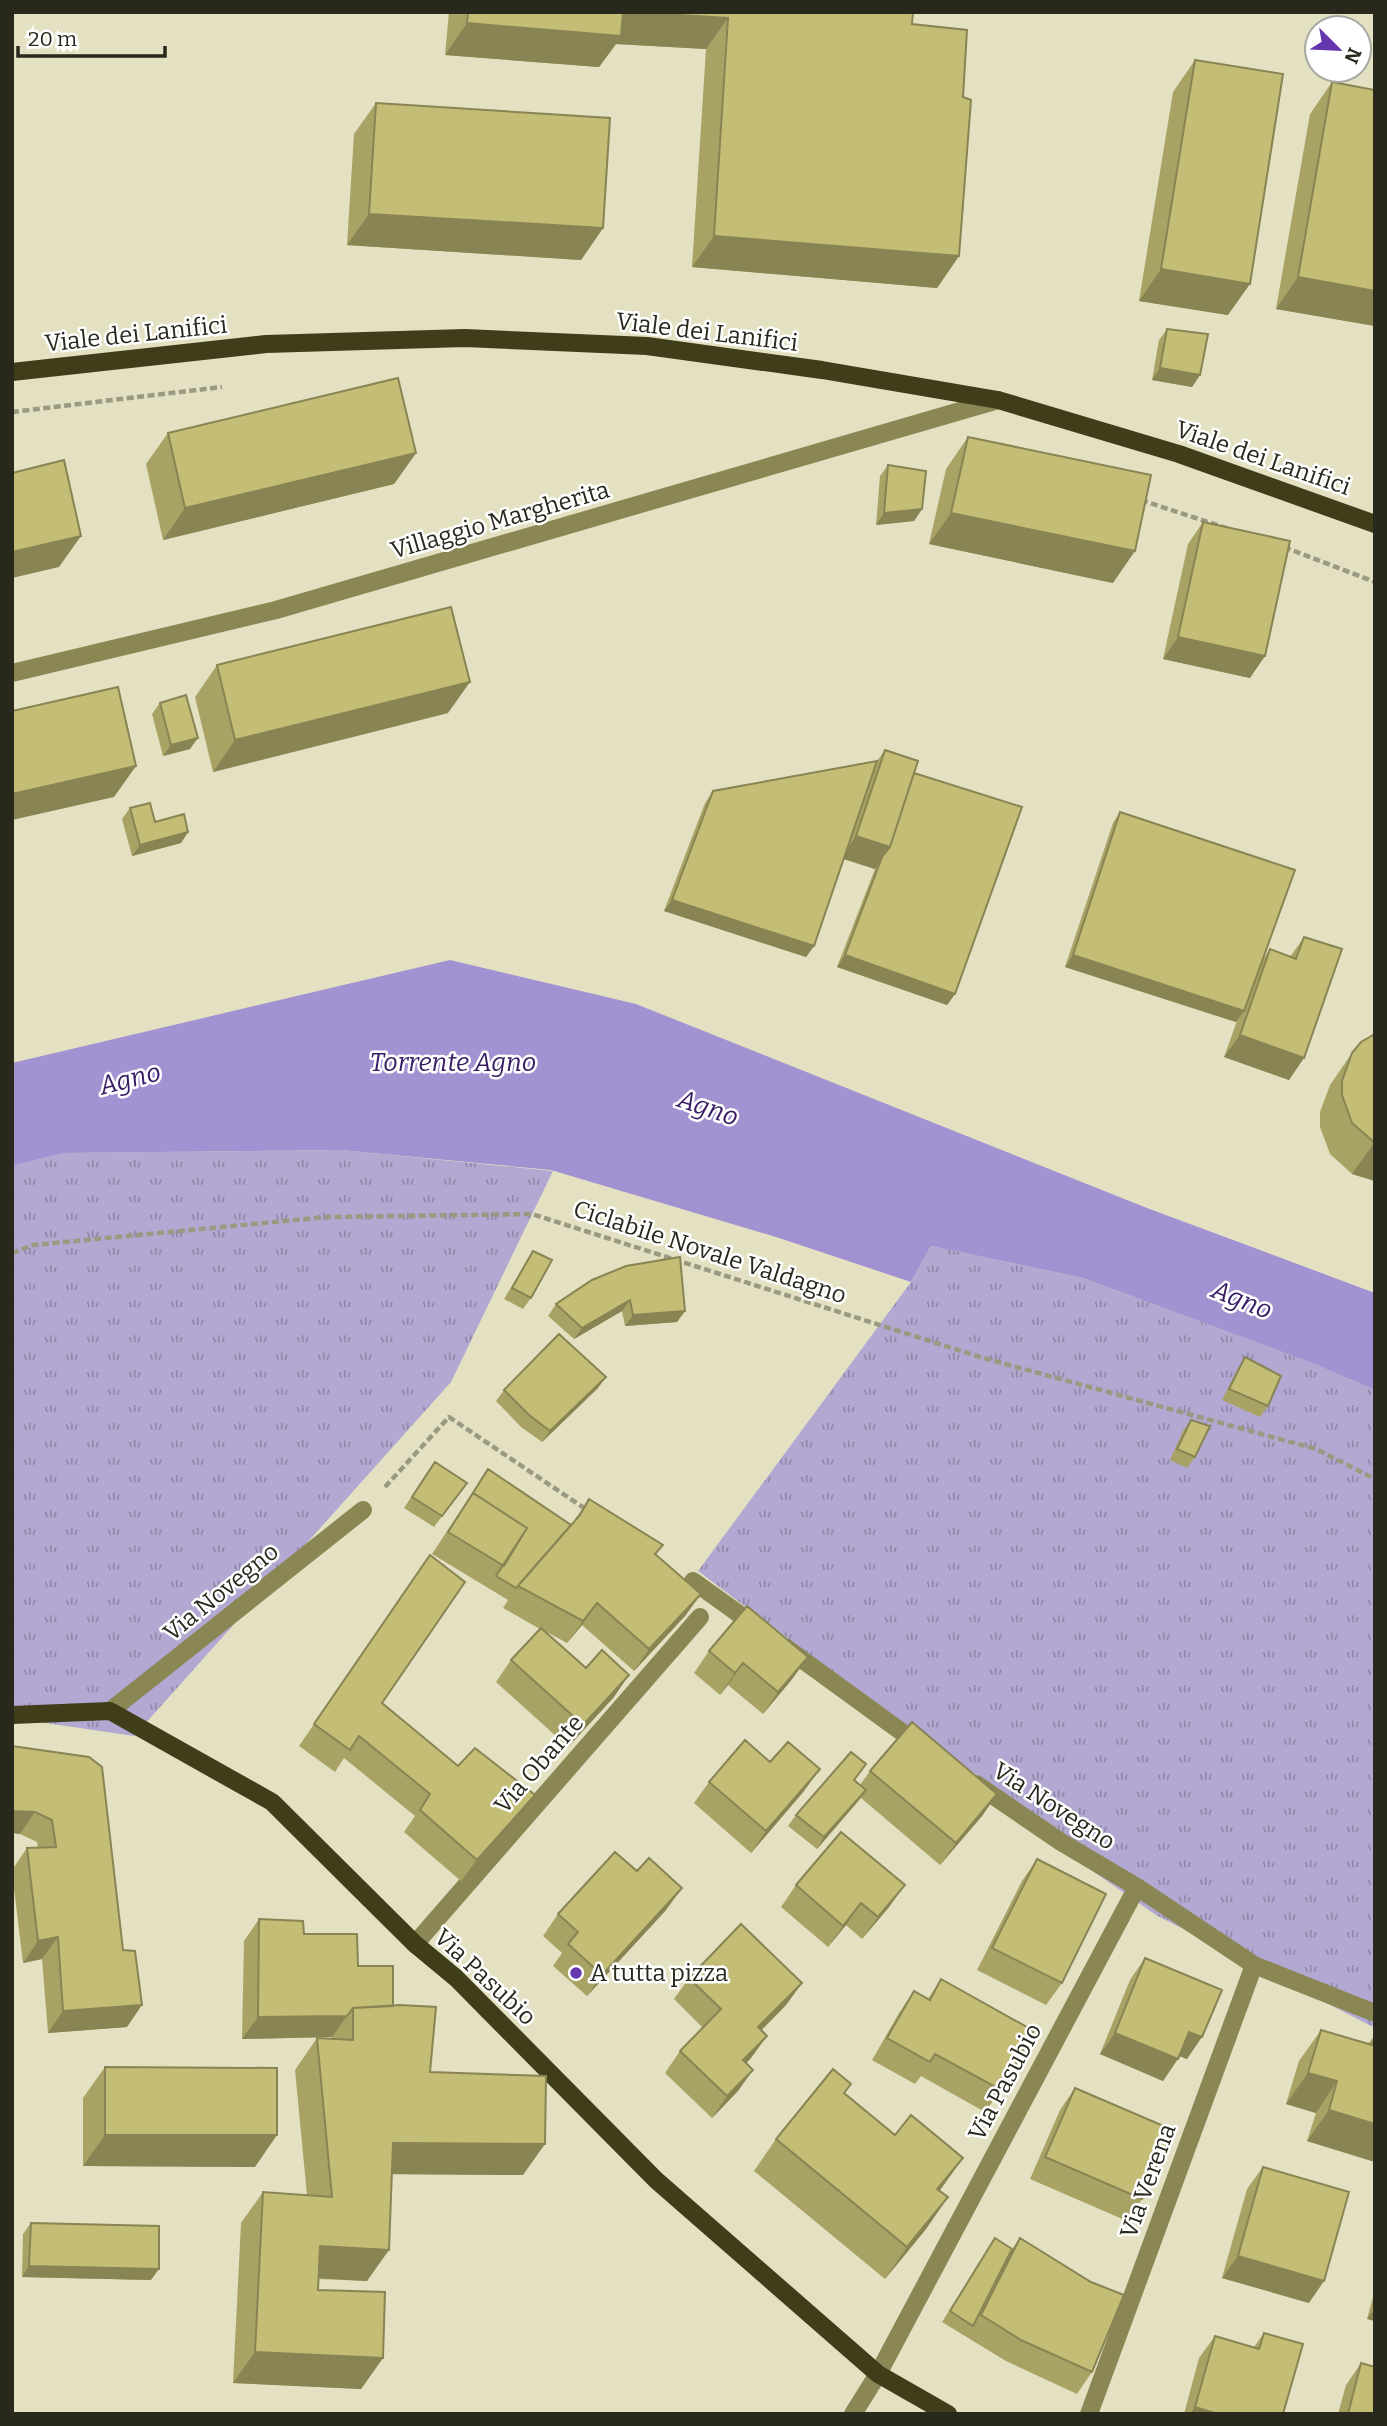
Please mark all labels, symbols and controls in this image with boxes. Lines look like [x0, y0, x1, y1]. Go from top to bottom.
scale bar [18, 14, 164, 58]
north arrow [1303, 14, 1373, 84]
text: 20 m [28, 26, 77, 52]
text: N [1339, 44, 1367, 67]
street label: Viale dei Lanifici [614, 307, 800, 357]
street label: Viale dei Lanifici [44, 311, 228, 357]
street label: Viale dei Lanifici [1172, 415, 1354, 501]
street label: Villaggio Margherita [387, 475, 613, 565]
water label: Torrente Agno [370, 1047, 536, 1078]
water label: Agno [95, 1056, 164, 1102]
water label: Agno [673, 1083, 742, 1133]
street label: Ciclabile Novale Valdagno [570, 1195, 850, 1309]
water label: Agno [1207, 1274, 1277, 1326]
street label: Via Novegno [158, 1537, 284, 1647]
street label: Via Obante [488, 1709, 590, 1819]
street label: Via Novegno [988, 1756, 1120, 1856]
street label: Via Pasubio [429, 1923, 541, 2031]
place label: A tutta pizza [590, 1959, 728, 1987]
marker: A tutta pizza [568, 1965, 584, 1981]
street label: Via Pasubio [963, 2019, 1047, 2145]
street label: Via Verena [1114, 2120, 1182, 2242]

